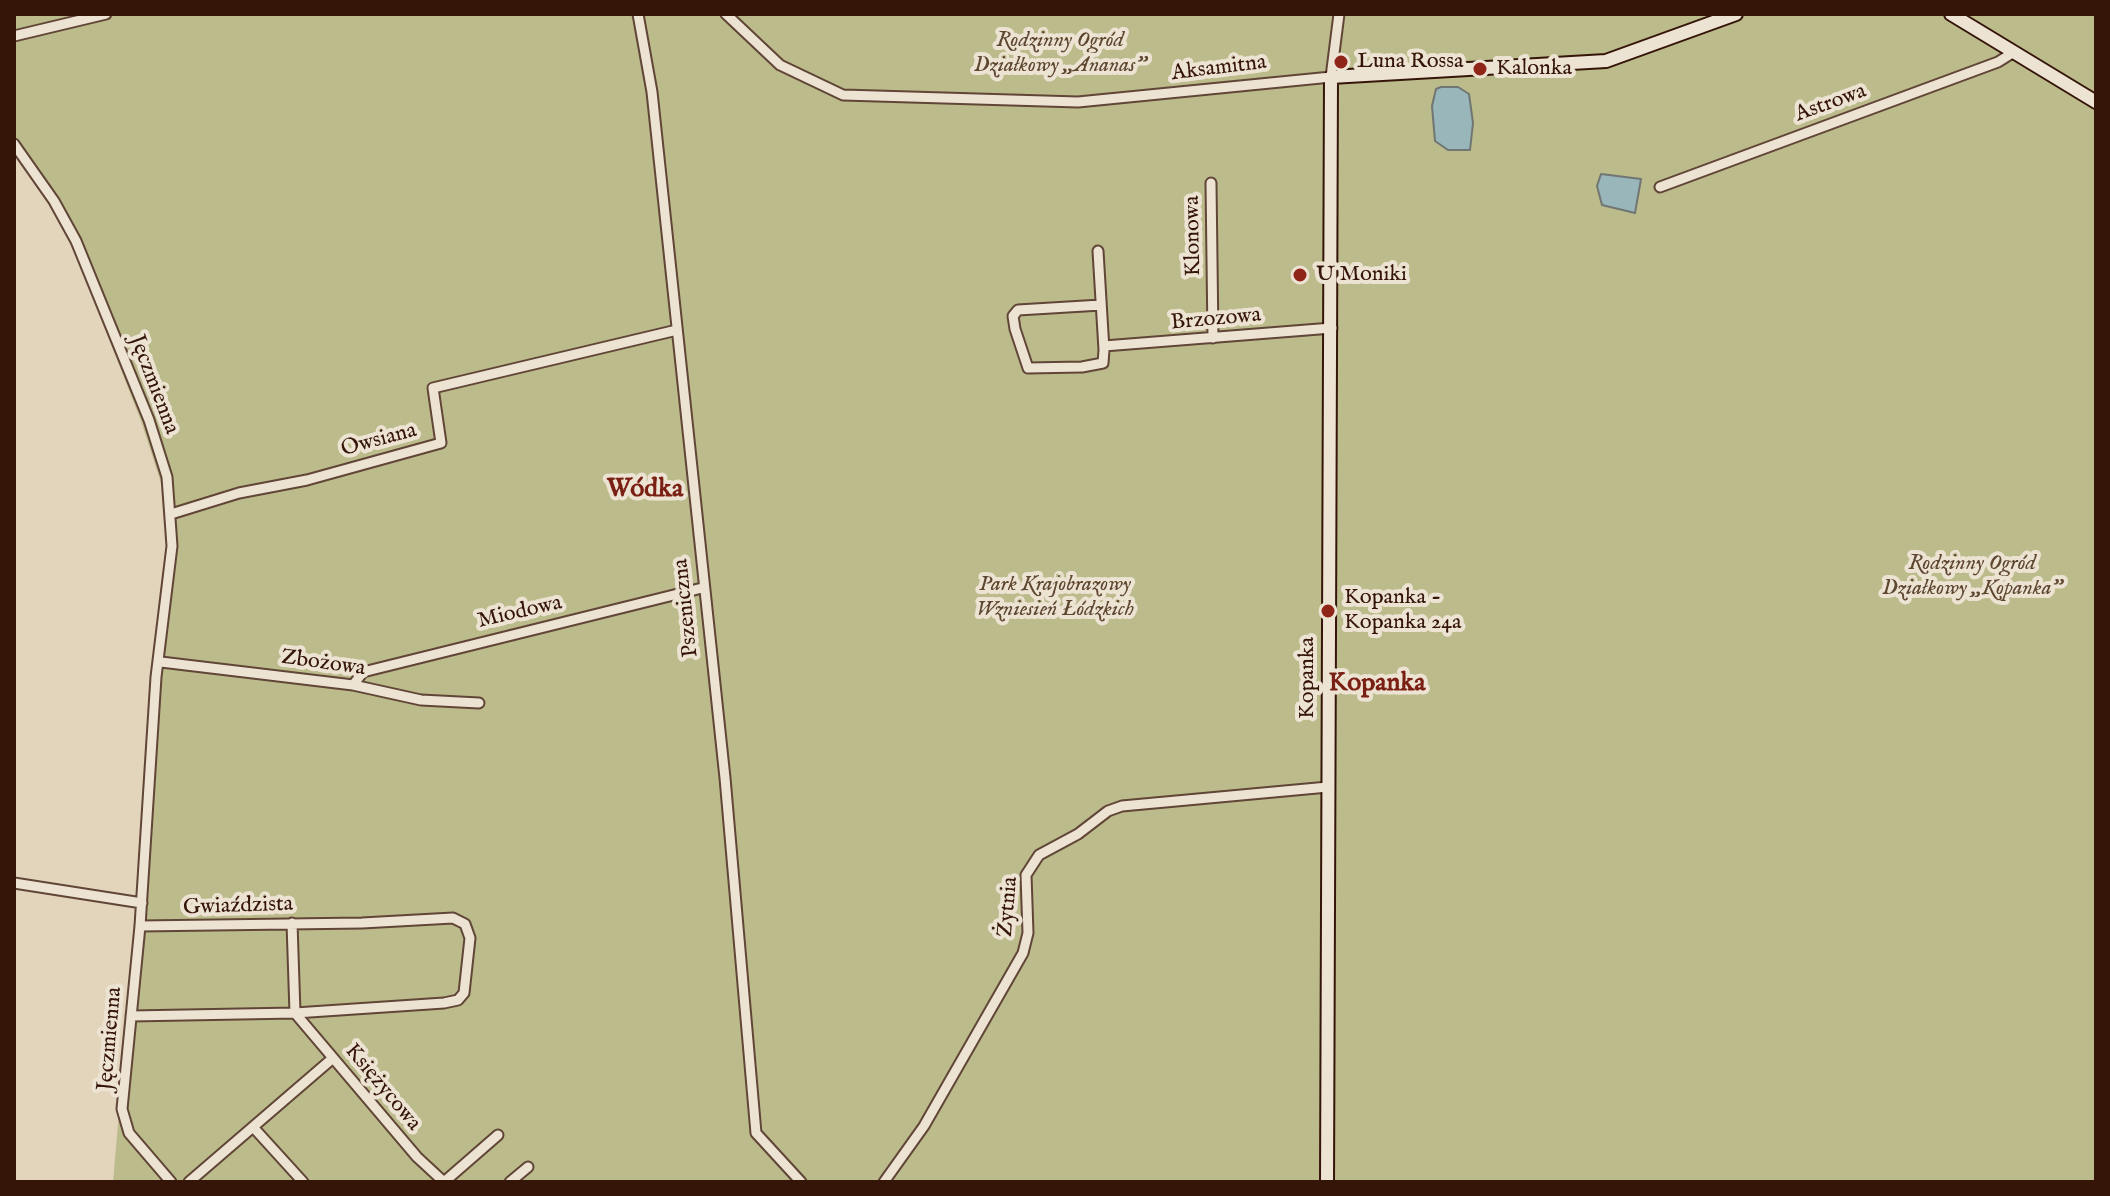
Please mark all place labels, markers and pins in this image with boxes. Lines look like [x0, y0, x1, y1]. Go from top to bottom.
place label: Luna Rossa [1357, 49, 1464, 75]
marker: Luna Rossa [1332, 53, 1350, 71]
place label: Kalonka [1496, 56, 1572, 82]
marker: Kalonka [1471, 60, 1489, 78]
place label: U Moniki [1316, 262, 1407, 288]
marker: U Moniki [1291, 266, 1309, 284]
place label: Kopanka - Kopanka 24a [1344, 585, 1462, 636]
marker: Kopanka - Kopanka 24a [1319, 602, 1337, 620]

